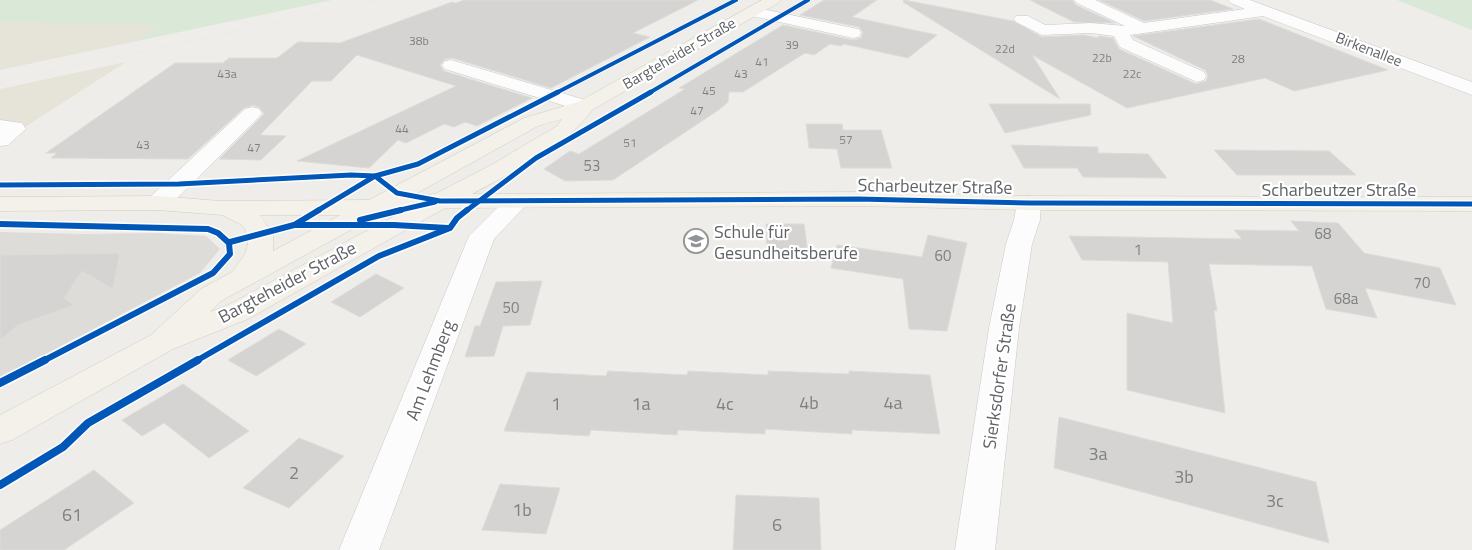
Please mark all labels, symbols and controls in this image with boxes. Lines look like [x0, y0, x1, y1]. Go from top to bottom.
street label: Bargteheider Straße [618, 11, 740, 95]
street label: Birkenallee [1332, 26, 1406, 72]
house number: 38b [409, 31, 429, 50]
house number: 39 [785, 35, 799, 54]
house number: 22d [995, 39, 1015, 58]
house number: 22b [1092, 48, 1112, 67]
house number: 28 [1231, 49, 1245, 68]
house number: 41 [755, 52, 769, 71]
house number: 43a [217, 64, 237, 83]
house number: 43 [734, 64, 748, 83]
house number: 22c [1123, 64, 1141, 83]
house number: 45 [702, 81, 716, 100]
house number: 47 [690, 101, 704, 120]
house number: 44 [395, 119, 409, 138]
house number: 57 [839, 130, 853, 149]
house number: 51 [623, 133, 637, 152]
house number: 43 [136, 135, 150, 154]
house number: 47 [247, 138, 261, 157]
house number: 53 [584, 154, 600, 177]
street label: Scharbeutzer Straße [857, 171, 1013, 201]
street label: Scharbeutzer Straße [1262, 176, 1416, 203]
place label: Schule für Gesundheitsberufe [714, 218, 858, 266]
house number: 68 [1315, 222, 1331, 245]
school or university icon: Schule für Gesundheitsberufe [683, 228, 709, 254]
street label: Bargteheider Straße [213, 234, 361, 330]
house number: 1 [1134, 238, 1142, 261]
house number: 60 [935, 244, 951, 267]
house number: 70 [1414, 271, 1430, 294]
house number: 68a [1334, 287, 1359, 310]
house number: 50 [503, 296, 519, 319]
street label: Sierksdorfer Straße [975, 301, 1023, 451]
street label: Am Lehmberg [398, 316, 462, 424]
house number: 4b [799, 389, 819, 416]
house number: 4a [883, 389, 903, 416]
house number: 1 [551, 390, 561, 417]
house number: 1a [631, 390, 651, 417]
house number: 4c [716, 390, 734, 417]
house number: 3a [1088, 440, 1108, 467]
house number: 2 [289, 459, 299, 486]
house number: 3b [1174, 463, 1194, 490]
house number: 3c [1266, 487, 1284, 514]
house number: 1b [512, 496, 532, 523]
house number: 61 [62, 501, 82, 528]
house number: 6 [772, 511, 782, 538]

